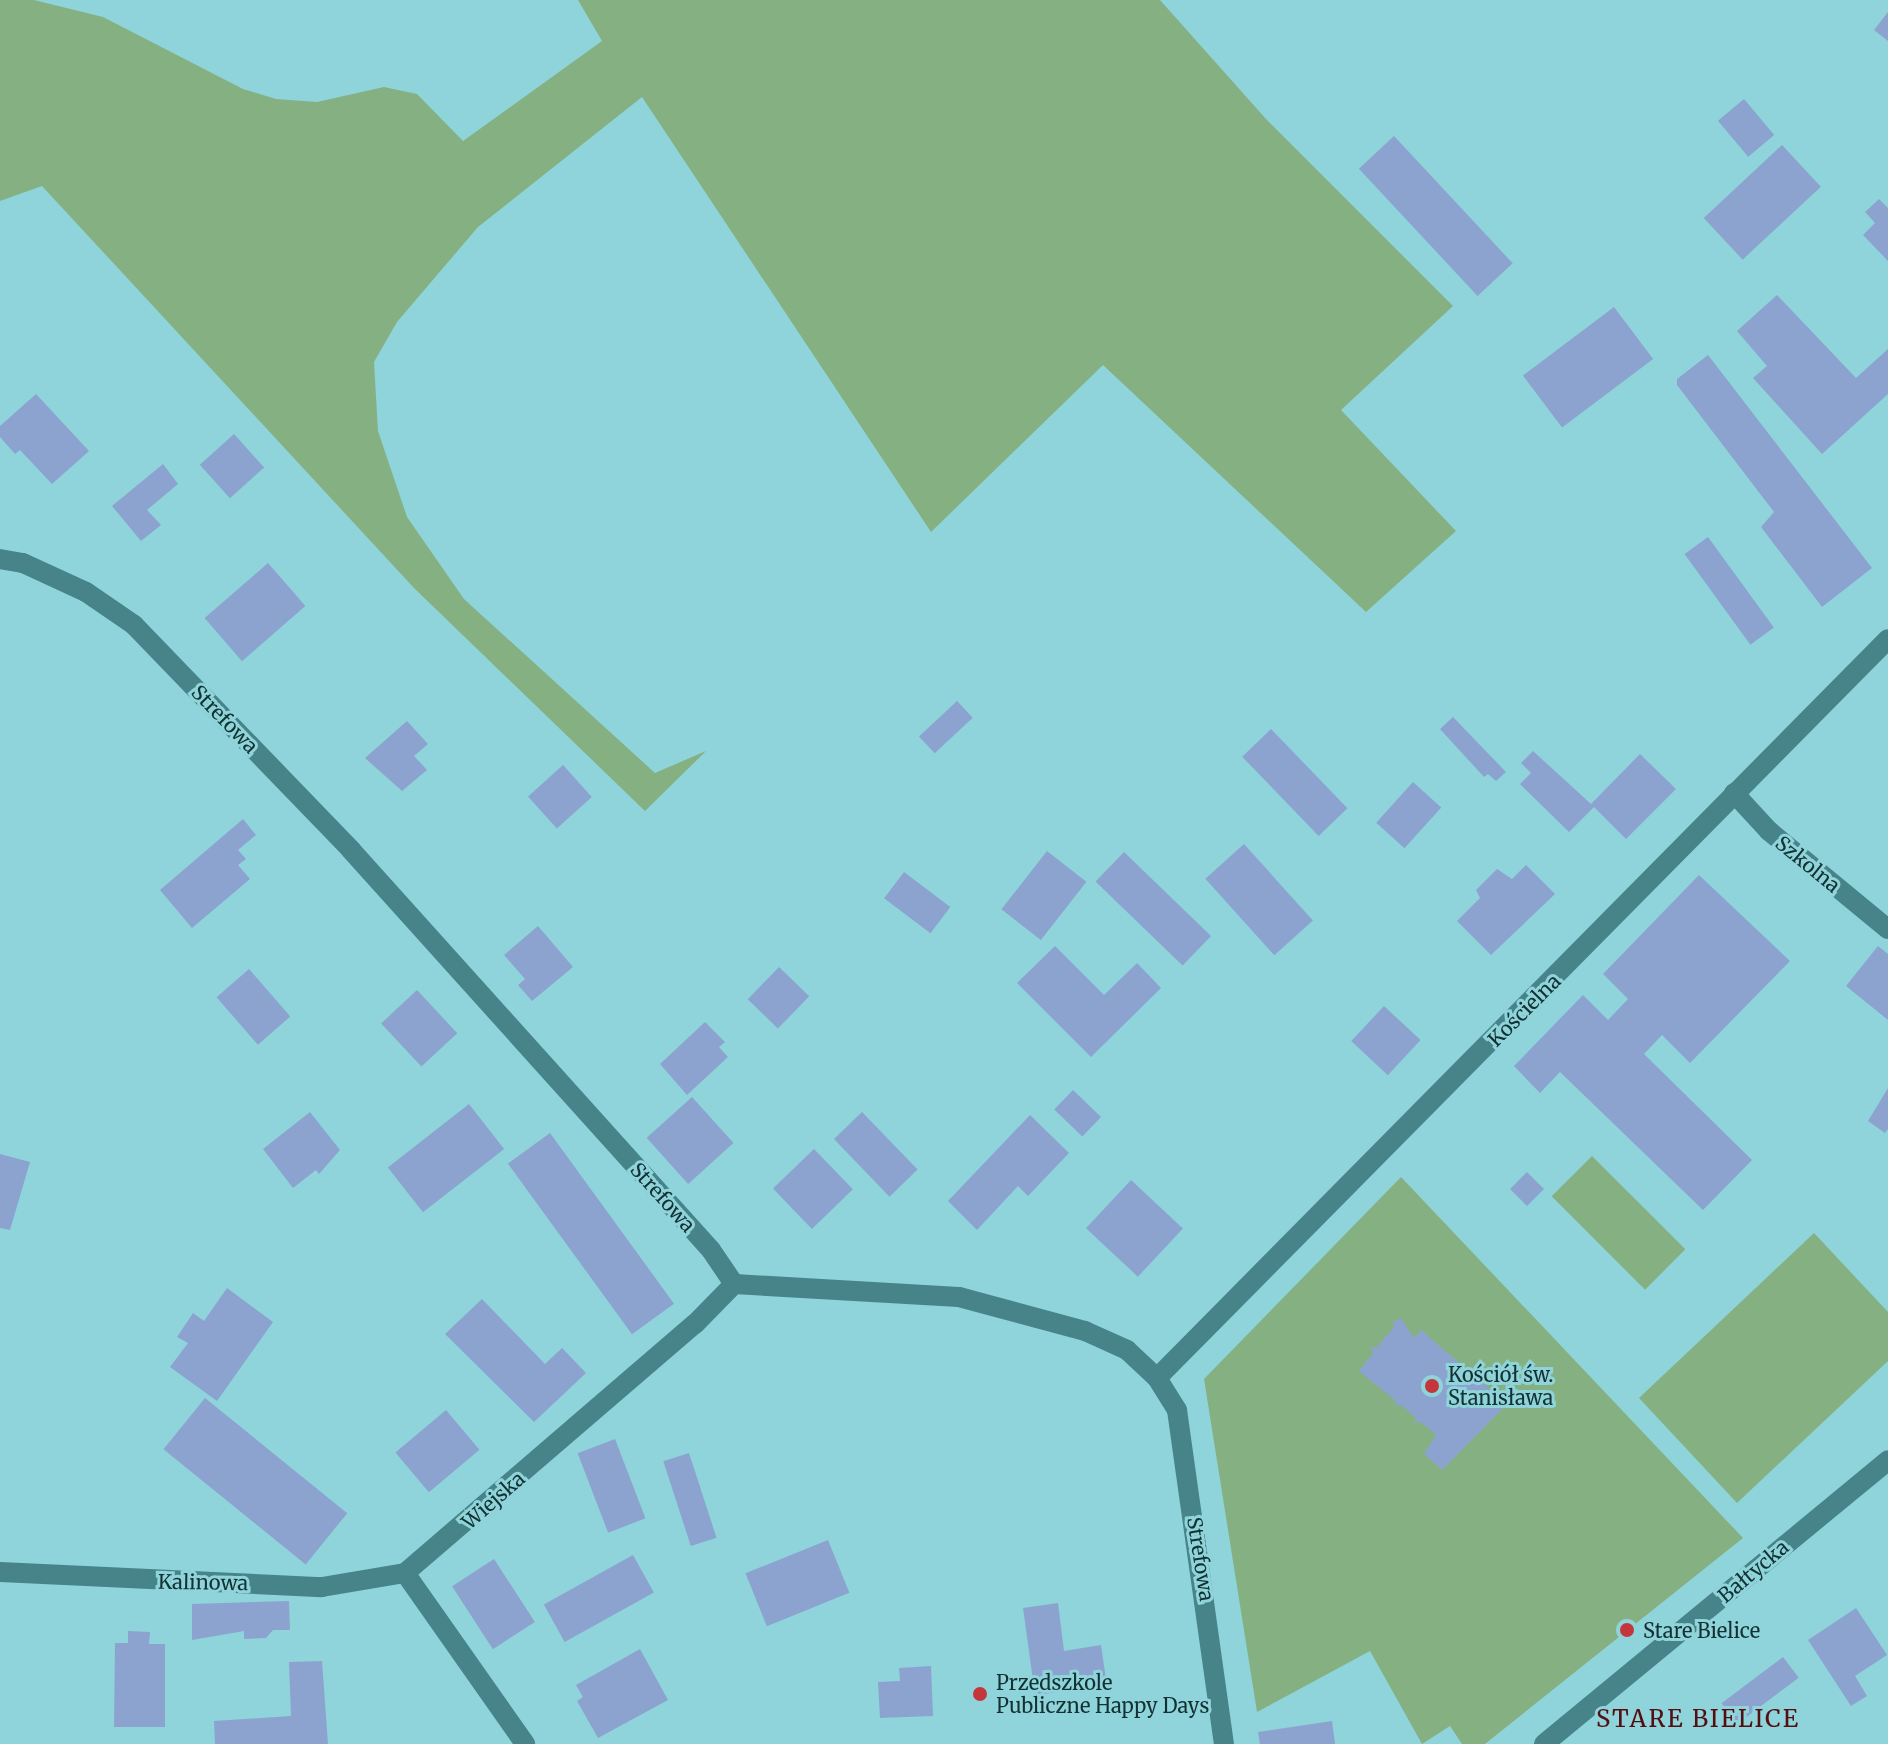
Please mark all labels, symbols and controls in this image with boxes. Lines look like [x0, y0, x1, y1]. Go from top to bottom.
street label: Strefowa [187, 680, 263, 758]
street label: Szkolna [1771, 831, 1845, 897]
street label: Kościelna [1483, 969, 1565, 1051]
street label: Strefowa [626, 1157, 700, 1237]
place label: Kościół św. Stanisława [1448, 1362, 1553, 1409]
marker: Kościół św. Stanisława [1423, 1377, 1441, 1395]
street label: Wiejska [457, 1466, 529, 1534]
street label: Strefowa [1182, 1515, 1220, 1603]
street label: Bałtycka [1713, 1535, 1793, 1607]
street label: Kalinowa [158, 1569, 248, 1595]
place label: Stare Bielice [1643, 1618, 1760, 1642]
marker: Stare Bielice [1618, 1621, 1636, 1639]
place label: Przedszkole Publiczne Happy Days [996, 1670, 1209, 1717]
marker: Przedszkole Publiczne Happy Days [971, 1685, 989, 1703]
district label: STARE BIELICE [1596, 1705, 1800, 1733]

